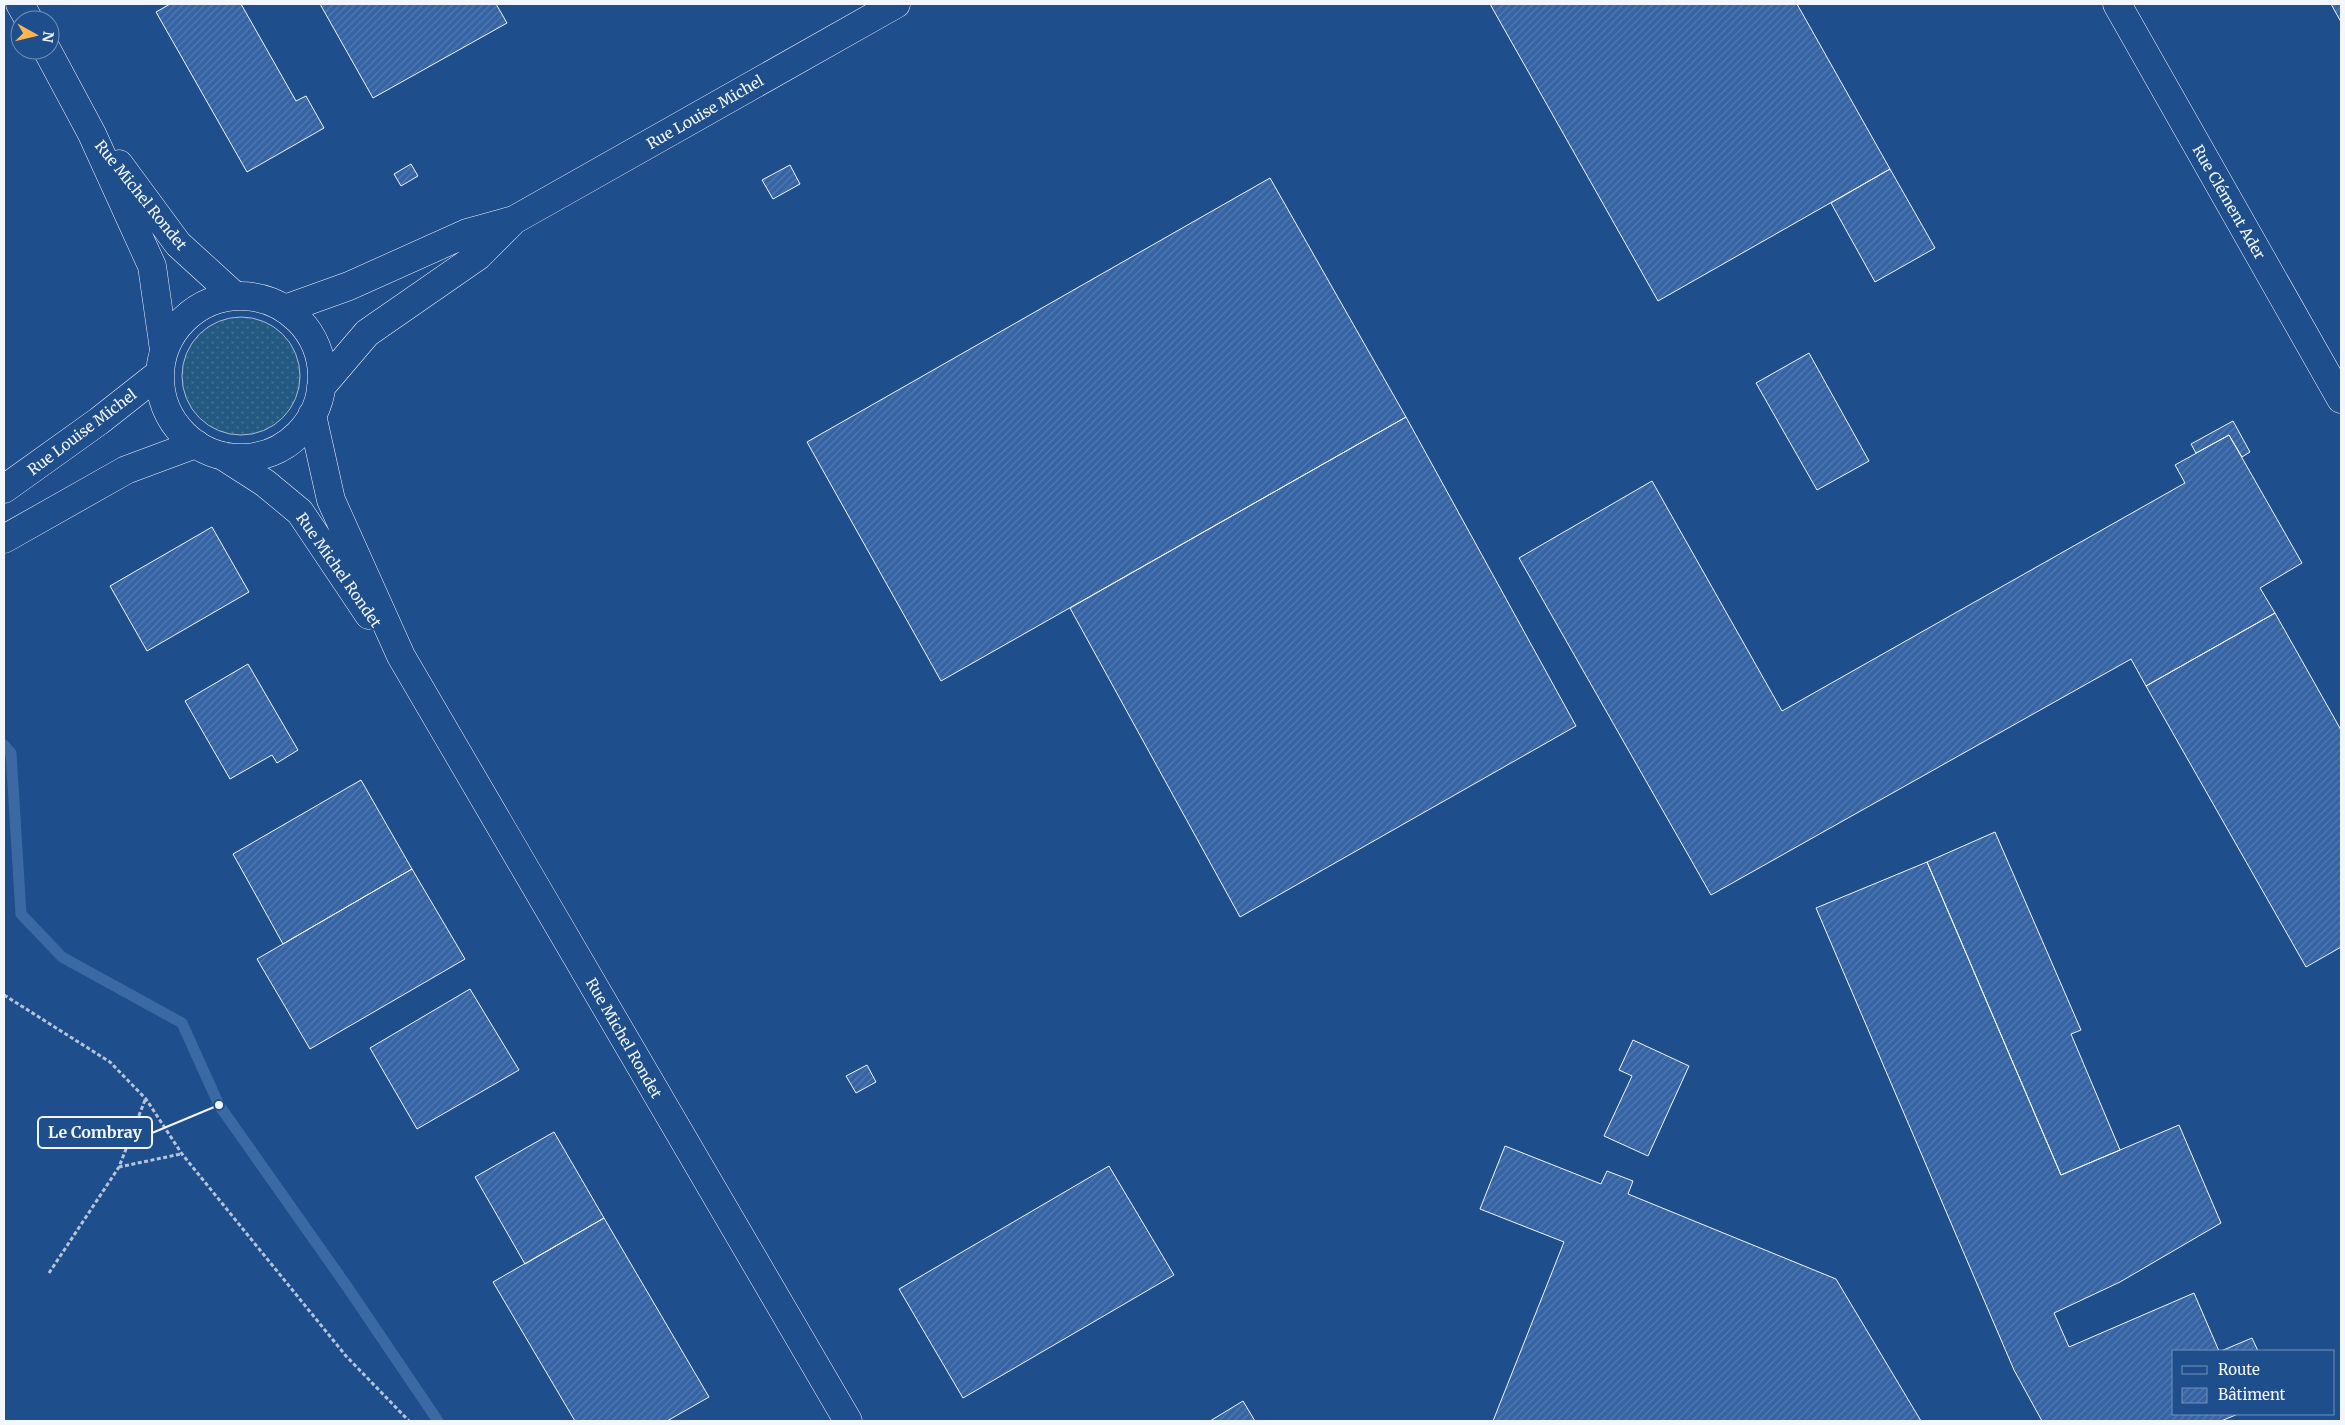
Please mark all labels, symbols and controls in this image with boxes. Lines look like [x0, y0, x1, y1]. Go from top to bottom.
north arrow [10, 10, 60, 60]
text: N [38, 30, 58, 44]
street label: Rue Louise Michel [643, 71, 767, 153]
street label: Rue Michel Rondet [91, 136, 191, 254]
street label: Rue Clément Ader [2188, 141, 2270, 263]
street label: Rue Louise Michel [24, 385, 141, 479]
street label: Rue Michel Rondet [292, 509, 386, 631]
street label: Rue Michel Rondet [582, 974, 666, 1102]
callout: Le Combray [38, 1117, 152, 1148]
text: Le Combray [48, 1122, 142, 1142]
legend [2172, 1350, 2335, 1415]
text: Route [2218, 1360, 2260, 1379]
text: Bâtiment [2218, 1385, 2286, 1404]

